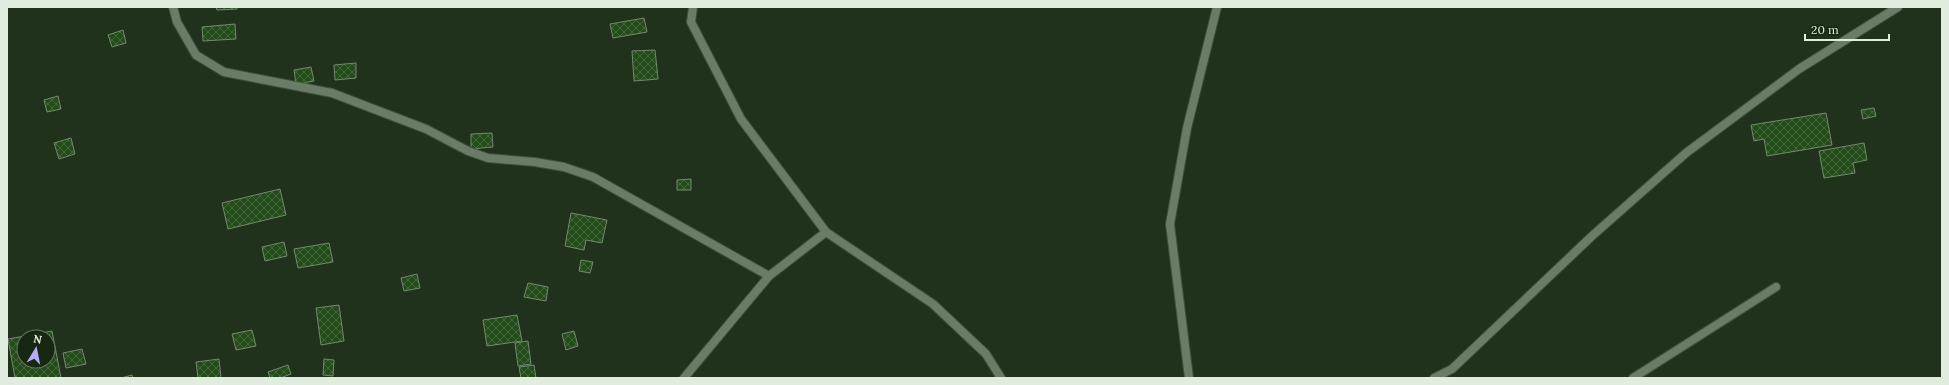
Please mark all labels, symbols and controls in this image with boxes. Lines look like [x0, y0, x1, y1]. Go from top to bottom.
scale bar [1805, 16, 1889, 42]
text: 20 m [1811, 22, 1839, 37]
north arrow [16, 329, 56, 369]
text: N [32, 332, 44, 347]

